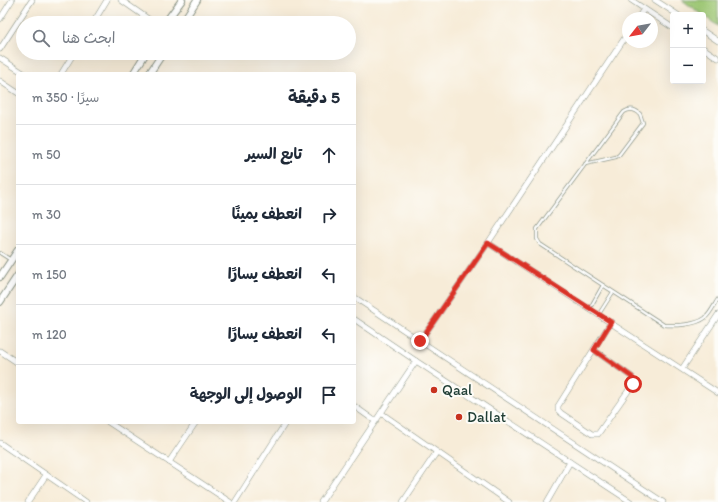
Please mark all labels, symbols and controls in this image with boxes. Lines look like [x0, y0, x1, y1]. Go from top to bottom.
north arrow [622, 12, 658, 48]
map controls [670, 12, 706, 84]
button: + [670, 12, 706, 48]
search box [16, 16, 356, 60]
icon: search [30, 27, 52, 49]
text: ابحث هنا [62, 29, 116, 47]
button: − [670, 48, 706, 84]
text: 5 دقيقة [288, 87, 340, 107]
text: سيرًا · 350 m [32, 90, 99, 105]
icon: ahead [318, 144, 340, 166]
text: تابع السير [245, 145, 302, 163]
text: 50 m [32, 147, 61, 162]
icon: right [318, 204, 340, 226]
text: انعطف يمينًا [232, 205, 302, 223]
text: 30 m [32, 207, 61, 222]
icon: left [318, 264, 340, 286]
text: انعطف يسارًا [228, 265, 302, 283]
text: 150 m [32, 267, 67, 282]
icon: left [318, 324, 340, 346]
text: انعطف يسارًا [228, 325, 302, 343]
text: 120 m [32, 327, 67, 342]
route end [411, 332, 429, 350]
route start [624, 375, 642, 393]
place label: Qaal [442, 381, 473, 399]
icon: arrive [318, 384, 340, 406]
text: الوصول إلى الوجهة [190, 385, 302, 403]
marker: Qaal [429, 385, 439, 395]
place label: Dallat [467, 408, 507, 426]
marker: Dallat [454, 412, 464, 422]

